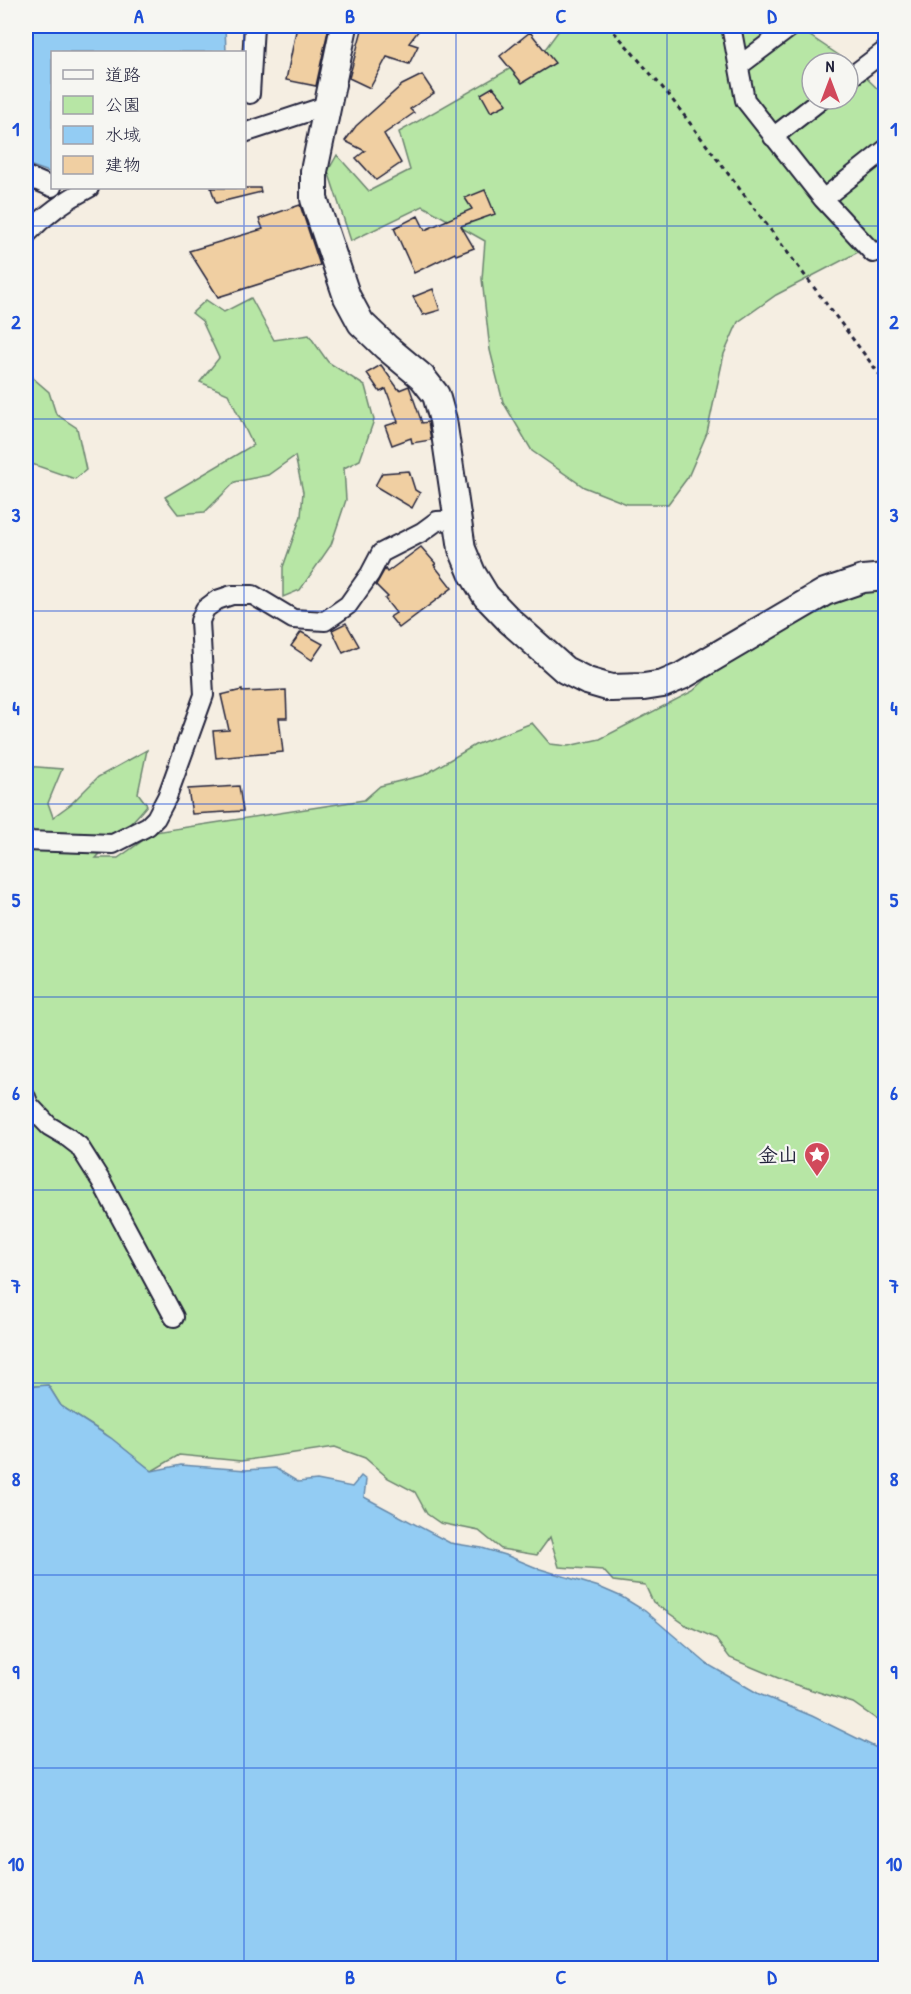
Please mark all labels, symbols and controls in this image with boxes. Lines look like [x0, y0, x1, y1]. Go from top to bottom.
text: A [134, 2, 144, 29]
text: B [345, 2, 355, 29]
text: C [556, 2, 567, 29]
text: D [767, 2, 777, 29]
legend [51, 51, 246, 189]
north arrow [800, 51, 860, 111]
text: N [826, 55, 835, 77]
text: 道路 [105, 62, 141, 87]
text: 公園 [105, 92, 141, 117]
text: 1 [12, 115, 20, 142]
text: 1 [890, 115, 898, 142]
text: 水域 [105, 122, 141, 147]
text: 建物 [105, 152, 141, 177]
text: 2 [11, 308, 21, 335]
text: 2 [889, 308, 899, 335]
text: 3 [12, 501, 21, 528]
text: 3 [890, 501, 899, 528]
text: 4 [12, 694, 20, 721]
text: 4 [890, 694, 898, 721]
text: 5 [12, 886, 21, 913]
text: 5 [890, 886, 899, 913]
text: 6 [12, 1079, 20, 1106]
text: 6 [890, 1079, 898, 1106]
place icon: 金山 [802, 1140, 832, 1178]
place label: 金山 [758, 1141, 798, 1168]
text: 7 [10, 1272, 21, 1299]
text: 7 [888, 1272, 899, 1299]
text: 8 [12, 1465, 21, 1492]
text: 8 [890, 1465, 899, 1492]
text: 9 [12, 1658, 20, 1685]
text: 9 [890, 1658, 898, 1685]
text: 10 [8, 1850, 24, 1877]
text: 10 [886, 1850, 902, 1877]
text: A [134, 1963, 144, 1990]
text: B [345, 1963, 355, 1990]
text: C [556, 1963, 567, 1990]
text: D [767, 1963, 777, 1990]

